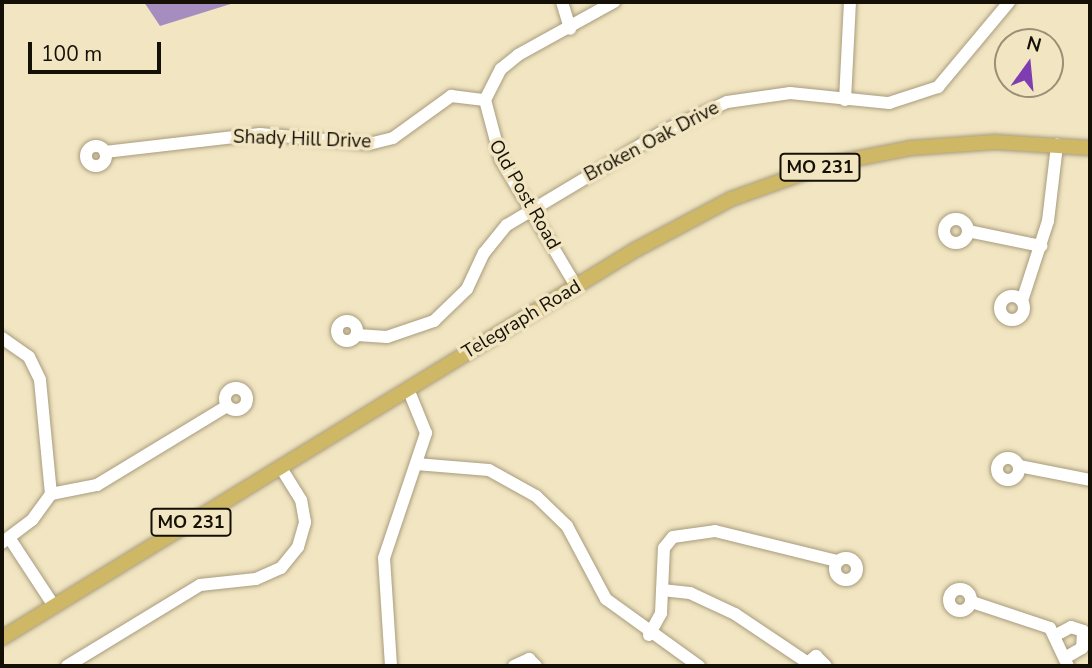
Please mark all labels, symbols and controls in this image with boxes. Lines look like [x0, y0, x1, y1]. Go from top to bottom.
scale bar [32, 28, 164, 72]
north arrow [994, 28, 1064, 98]
text: N [1024, 30, 1044, 59]
text: 100 m [41, 40, 102, 68]
street label: Broken Oak Drive [581, 97, 723, 187]
street label: Shady Hill Drive [232, 126, 372, 154]
street label: Old Post Road [483, 136, 565, 254]
road number: MO 231 [778, 152, 862, 182]
street label: Telegraph Road [458, 276, 586, 364]
road number: MO 231 [149, 508, 233, 536]

